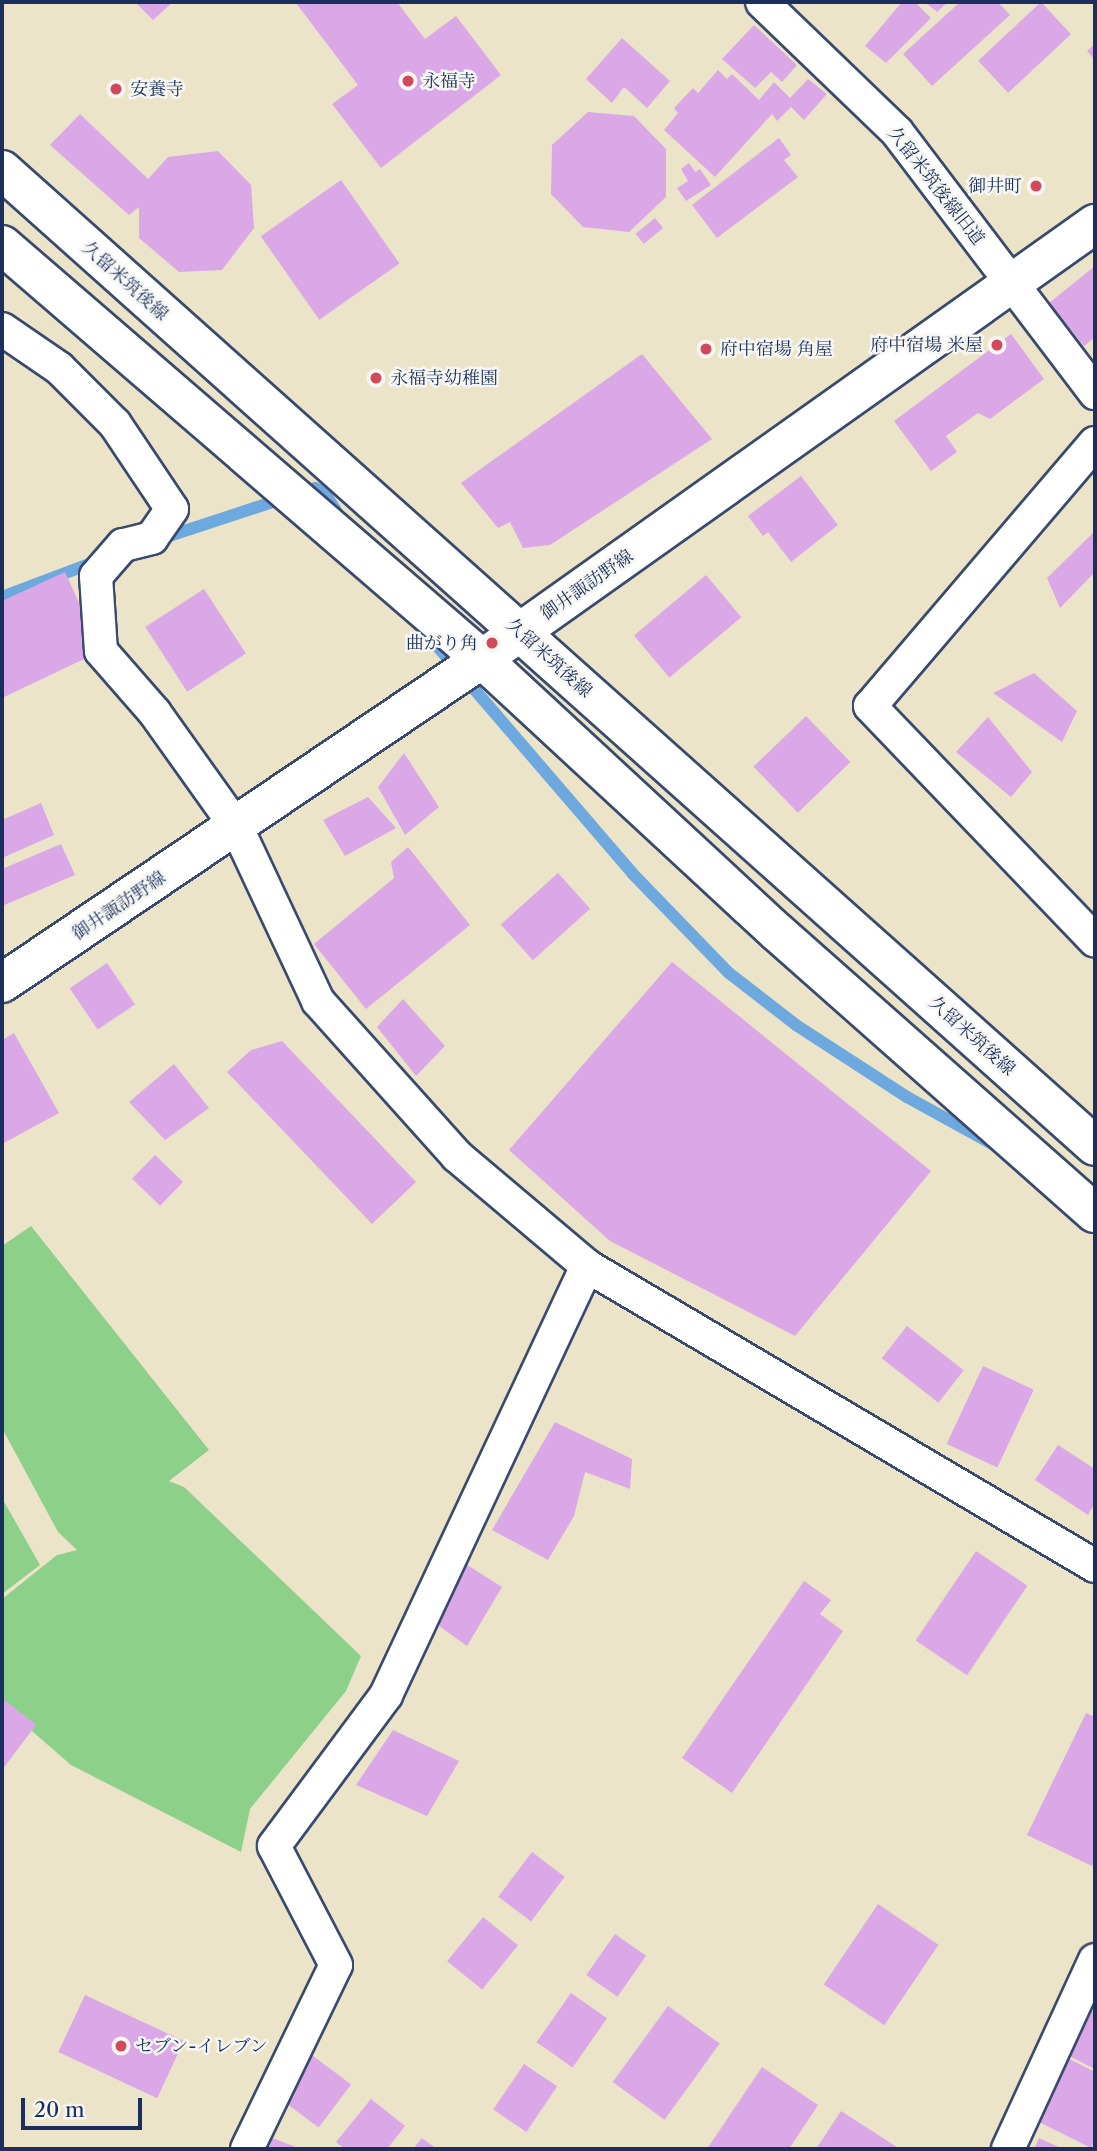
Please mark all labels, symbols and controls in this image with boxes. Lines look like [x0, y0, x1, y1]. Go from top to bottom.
place label: 永福寺 [422, 70, 476, 92]
marker: 永福寺 [400, 73, 416, 89]
place label: 安養寺 [130, 78, 184, 100]
marker: 安養寺 [108, 81, 124, 97]
street label: 久留米筑後線旧道 [883, 123, 989, 249]
place label: 御井町 [968, 175, 1022, 197]
marker: 御井町 [1028, 178, 1044, 194]
street label: 久留米筑後線 [78, 237, 172, 325]
place label: 府中宿場 米屋 [870, 334, 983, 356]
marker: 府中宿場 米屋 [989, 337, 1005, 353]
place label: 府中宿場 角屋 [720, 338, 833, 360]
marker: 府中宿場 角屋 [698, 341, 714, 357]
place label: 永福寺幼稚園 [390, 367, 498, 389]
marker: 永福寺幼稚園 [368, 370, 384, 386]
street label: 御井諏訪野線 [537, 545, 637, 625]
street label: 久留米筑後線 [502, 614, 596, 702]
place label: 曲がり角 [406, 632, 478, 654]
marker: 曲がり角 [484, 635, 500, 651]
street label: 御井諏訪野線 [68, 867, 170, 945]
street label: 久留米筑後線 [925, 992, 1019, 1080]
place label: セブン-イレブン [135, 2035, 269, 2057]
marker: セブン-イレブン [113, 2038, 129, 2054]
scale bar [24, 2084, 145, 2128]
text: 20 m [34, 2097, 85, 2122]

